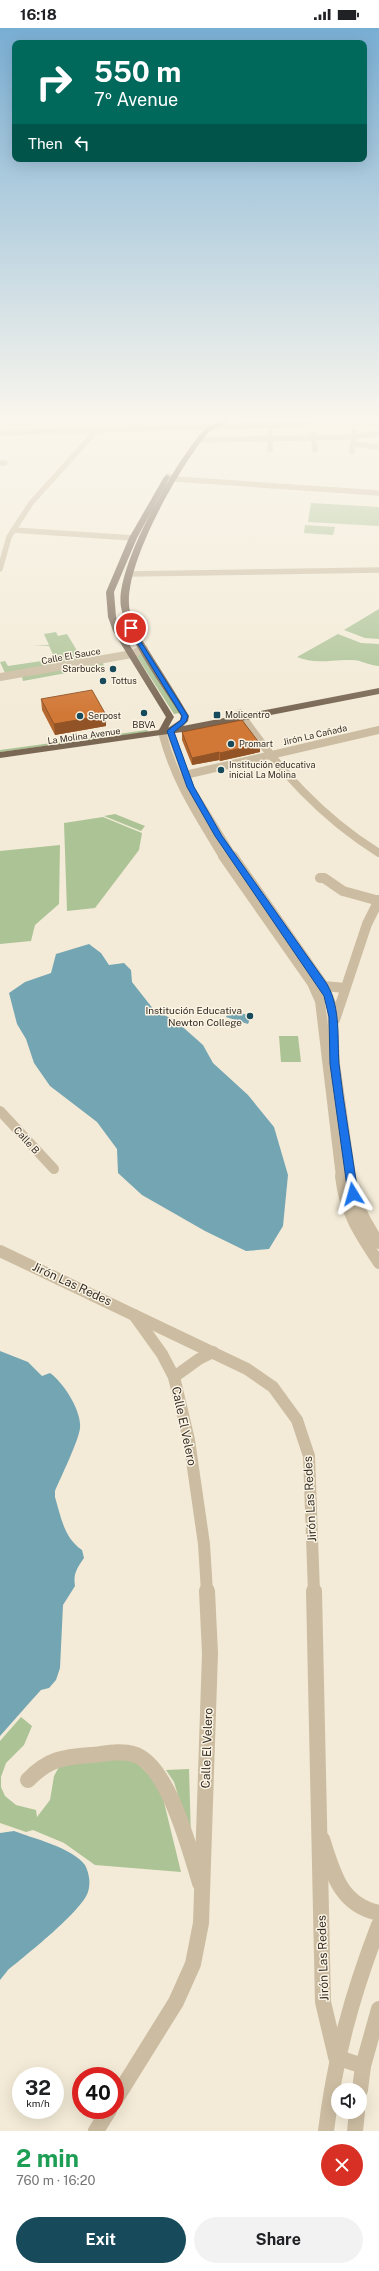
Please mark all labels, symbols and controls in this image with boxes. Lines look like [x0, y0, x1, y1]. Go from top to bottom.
text: 16:18 [20, 6, 57, 23]
text: 550 m [94, 55, 181, 88]
icon: right [28, 56, 80, 108]
text: 7º Avenue [94, 89, 178, 110]
icon: left [71, 132, 93, 154]
text: Then [28, 135, 63, 152]
pin [114, 611, 148, 645]
icon: arrive [120, 617, 142, 639]
street label: Calle El Sauce [40, 645, 101, 666]
place label: Starbucks [62, 663, 105, 674]
marker: Starbucks [108, 664, 118, 674]
place label: Tottus [111, 675, 137, 686]
marker: Tottus [98, 676, 108, 686]
marker: BBVA [139, 708, 149, 718]
place label: Molicentro [225, 709, 270, 720]
place label: Serpost [88, 710, 122, 721]
marker: Molicentro [212, 710, 222, 720]
marker: Serpost [75, 711, 85, 721]
place label: BBVA [132, 719, 156, 730]
street label: Jirón La Cañada [282, 722, 348, 747]
street label: La Molina Avenue [47, 725, 121, 746]
place label: Promart [239, 738, 273, 749]
marker: Promart [226, 739, 236, 749]
place label: Institución educativa inicial La Molina [229, 759, 315, 780]
marker: Institución educativa inicial La Molina [216, 765, 226, 775]
place label: Institución Educativa Newton College [145, 1004, 242, 1028]
marker: Institución Educativa Newton College [245, 1011, 255, 1021]
street label: Calle B [12, 1124, 43, 1156]
position arrow [332, 1173, 374, 1215]
street label: Jirón Las Redes [30, 1260, 114, 1308]
street label: Calle El Velero [169, 1385, 199, 1467]
street label: Jirón Las Redes [301, 1456, 319, 1542]
street label: Calle El Velero [199, 1707, 215, 1789]
street label: Jirón Las Redes [315, 1915, 331, 2001]
speed limit sign: 40 [72, 2067, 124, 2119]
text: 32 [25, 2076, 51, 2100]
map controls [331, 2083, 367, 2119]
button: sound [331, 2083, 367, 2119]
text: km/h [26, 2097, 50, 2109]
text: 2 min [16, 2144, 79, 2172]
button: close [321, 2144, 363, 2186]
text: 760 m · 16:20 [16, 2173, 95, 2188]
button: Exit [16, 2217, 186, 2263]
button: Share [194, 2217, 363, 2263]

